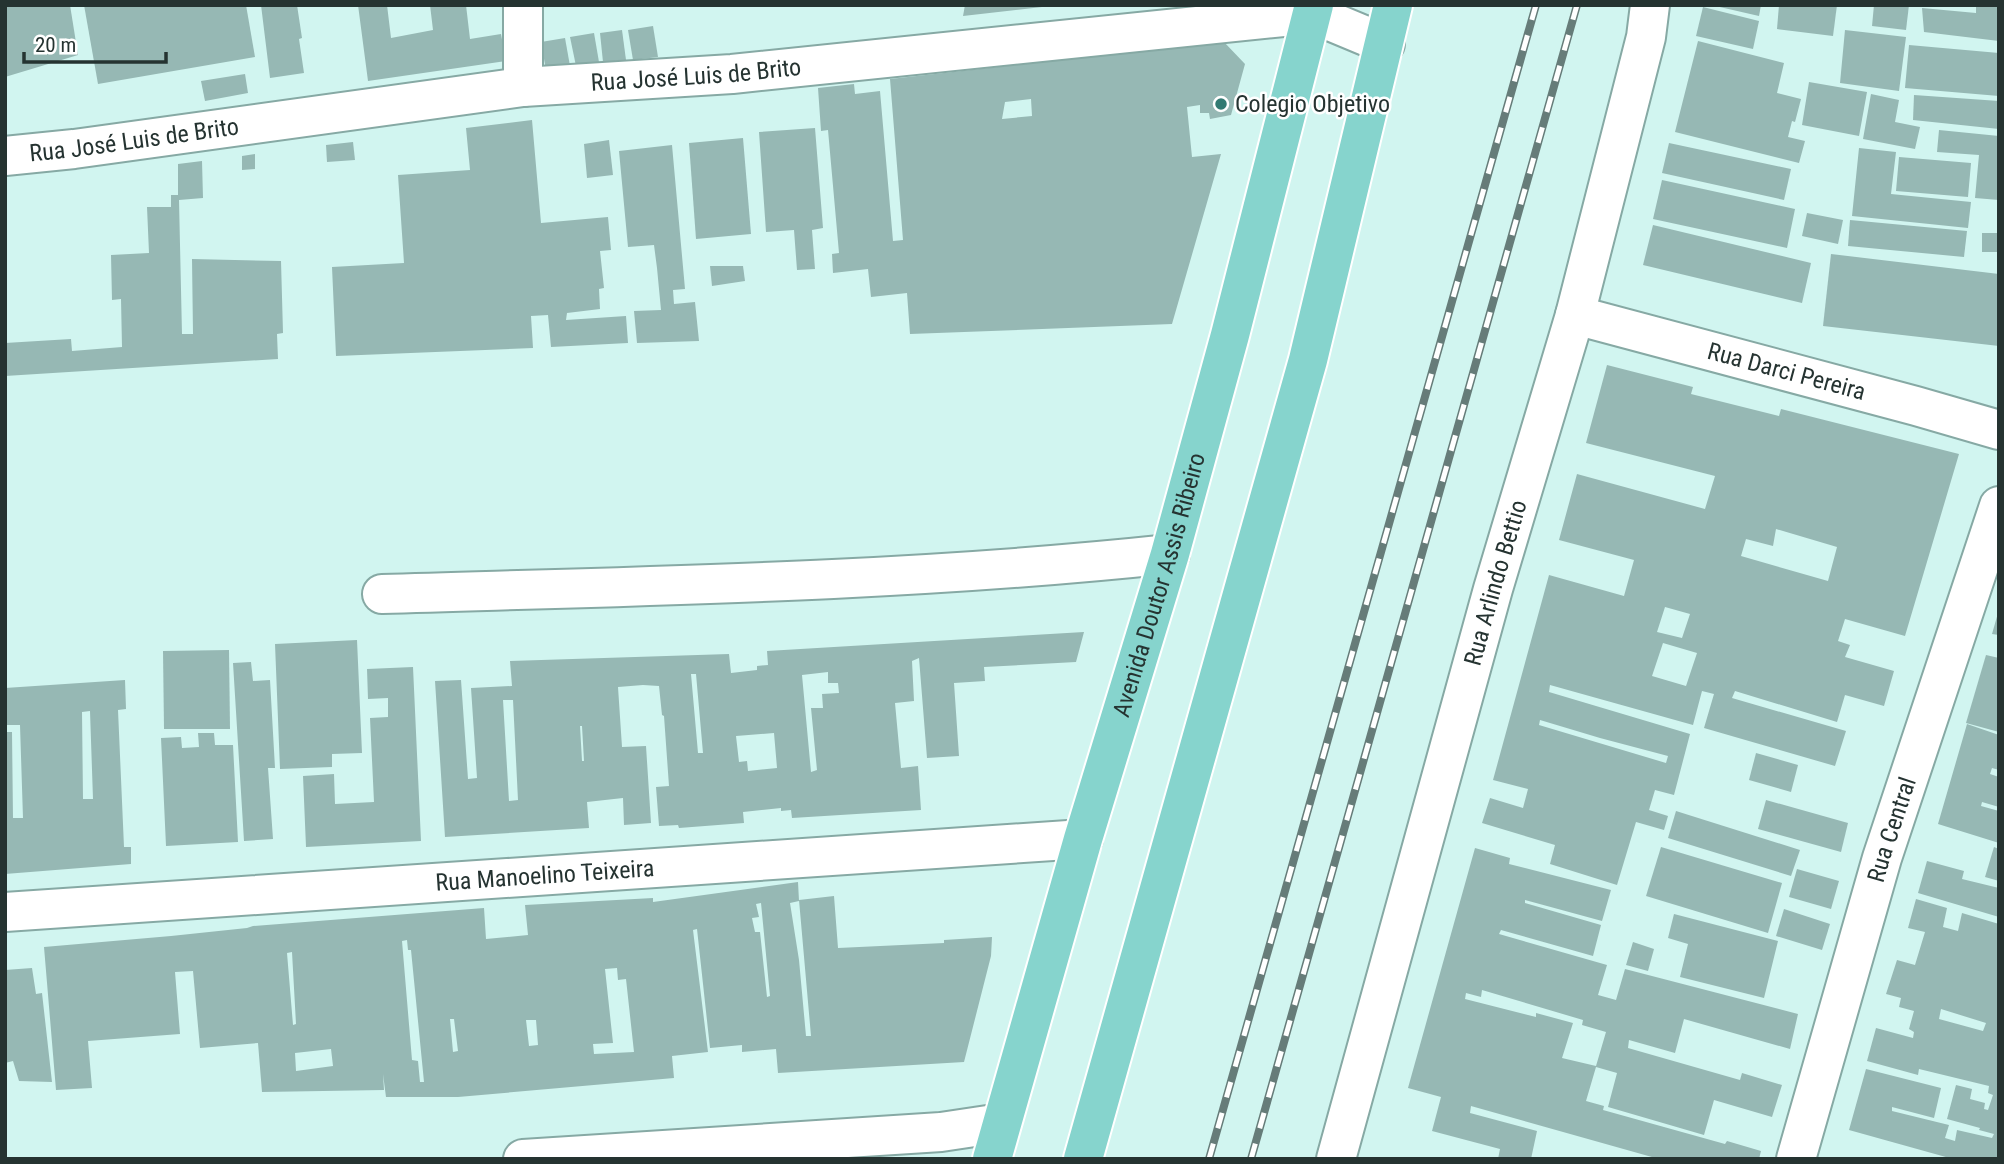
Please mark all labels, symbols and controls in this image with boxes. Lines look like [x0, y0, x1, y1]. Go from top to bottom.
scale bar [24, 21, 166, 65]
text: 20 m [35, 33, 76, 57]
street label: Rua José Luis de Brito [590, 53, 802, 97]
place label: Colegio Objetivo [1235, 90, 1390, 118]
marker: Colegio Objetivo [1213, 96, 1229, 112]
street label: Rua José Luis de Brito [28, 112, 240, 167]
street label: Rua Darci Pereira [1705, 337, 1869, 406]
street label: Avenida Doutor Assis Ribeiro [1107, 450, 1211, 720]
street label: Rua Arlindo Bettio [1459, 497, 1533, 669]
street label: Rua Central [1862, 774, 1922, 885]
street label: Rua Manoelino Teixeira [434, 854, 655, 897]

